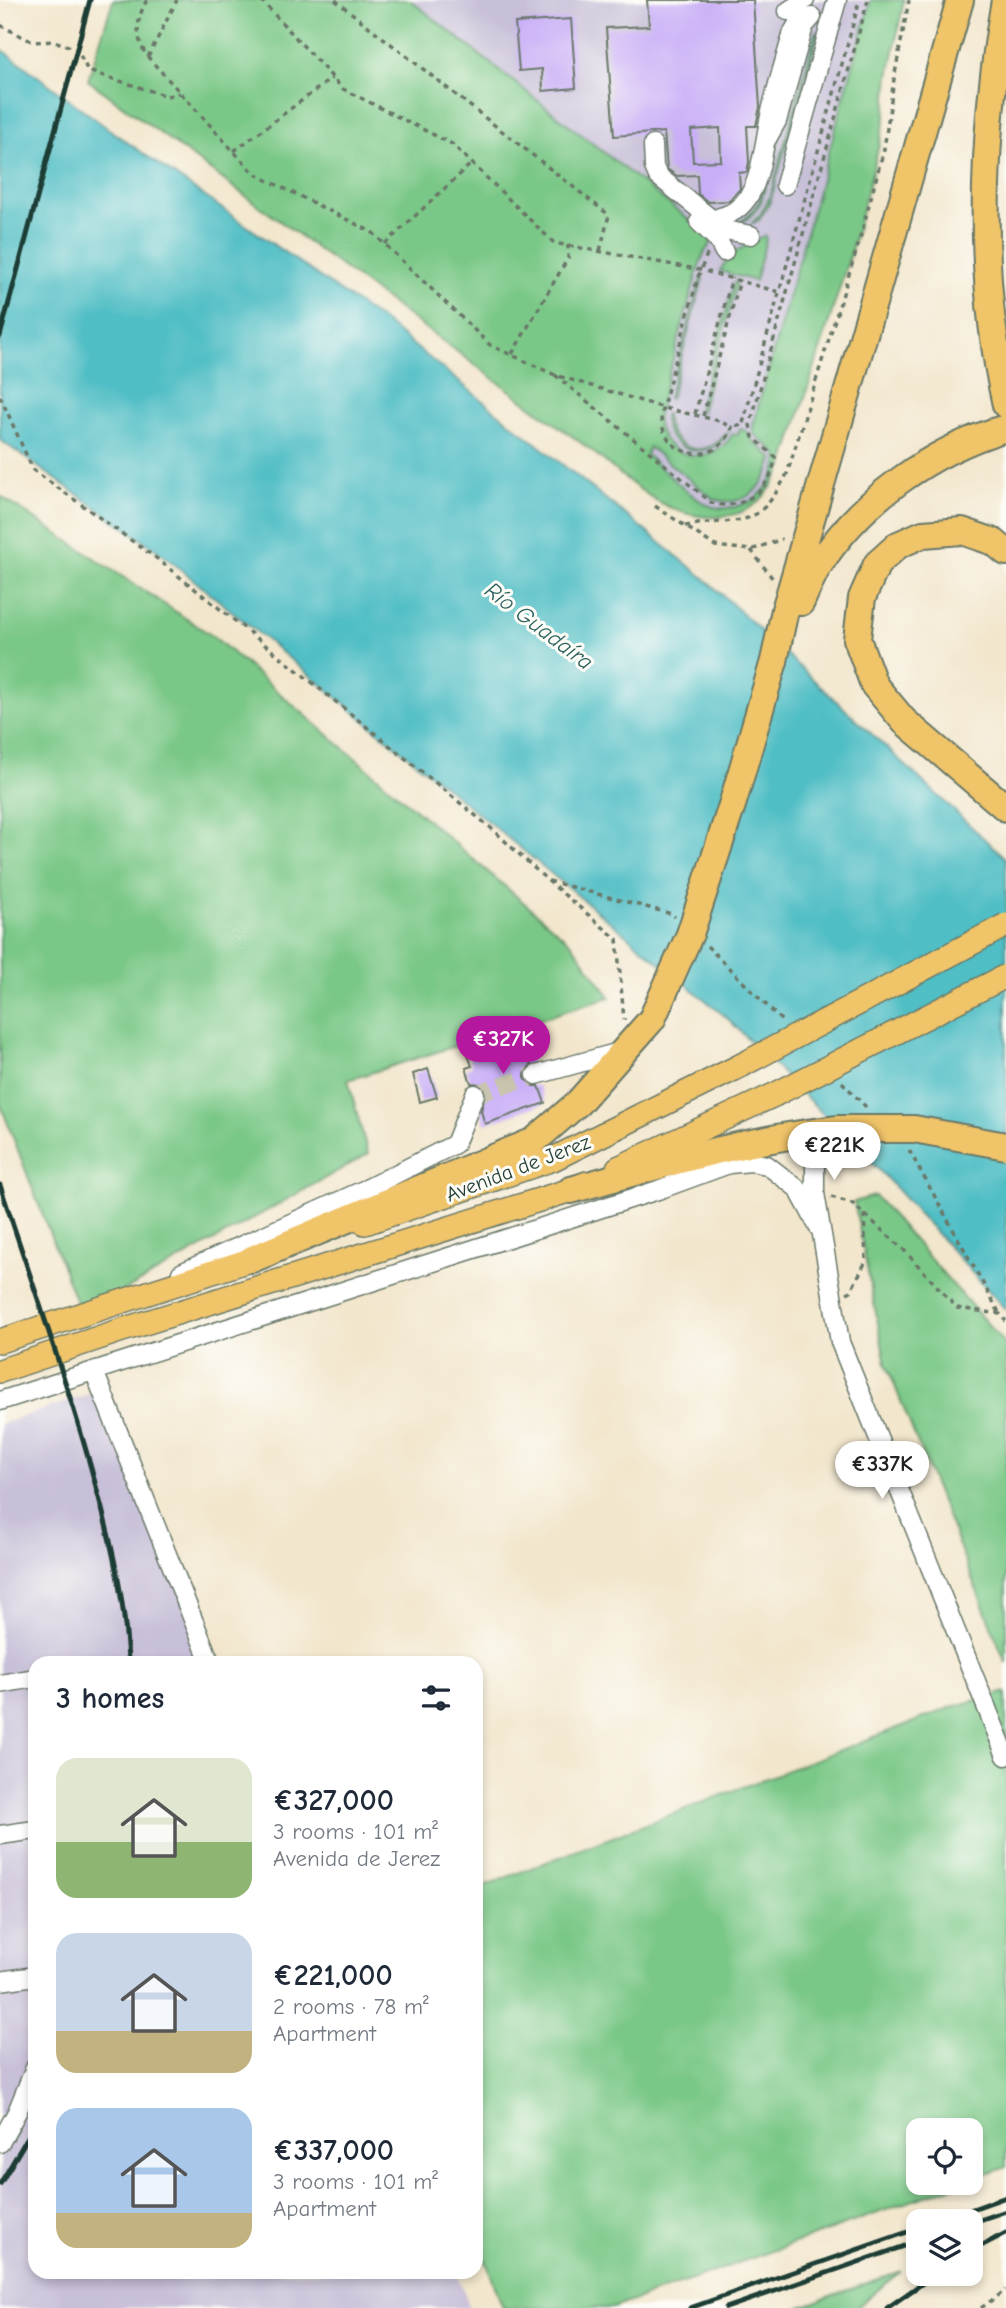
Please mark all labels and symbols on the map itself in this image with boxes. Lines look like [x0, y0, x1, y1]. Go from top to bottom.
water label: Río Guadaíra [480, 577, 599, 676]
pin: €327K [454, 1016, 552, 1076]
pin: €221K [785, 1122, 883, 1182]
street label: Avenida de Jerez [442, 1129, 594, 1207]
pin: €337K [833, 1442, 931, 1501]

